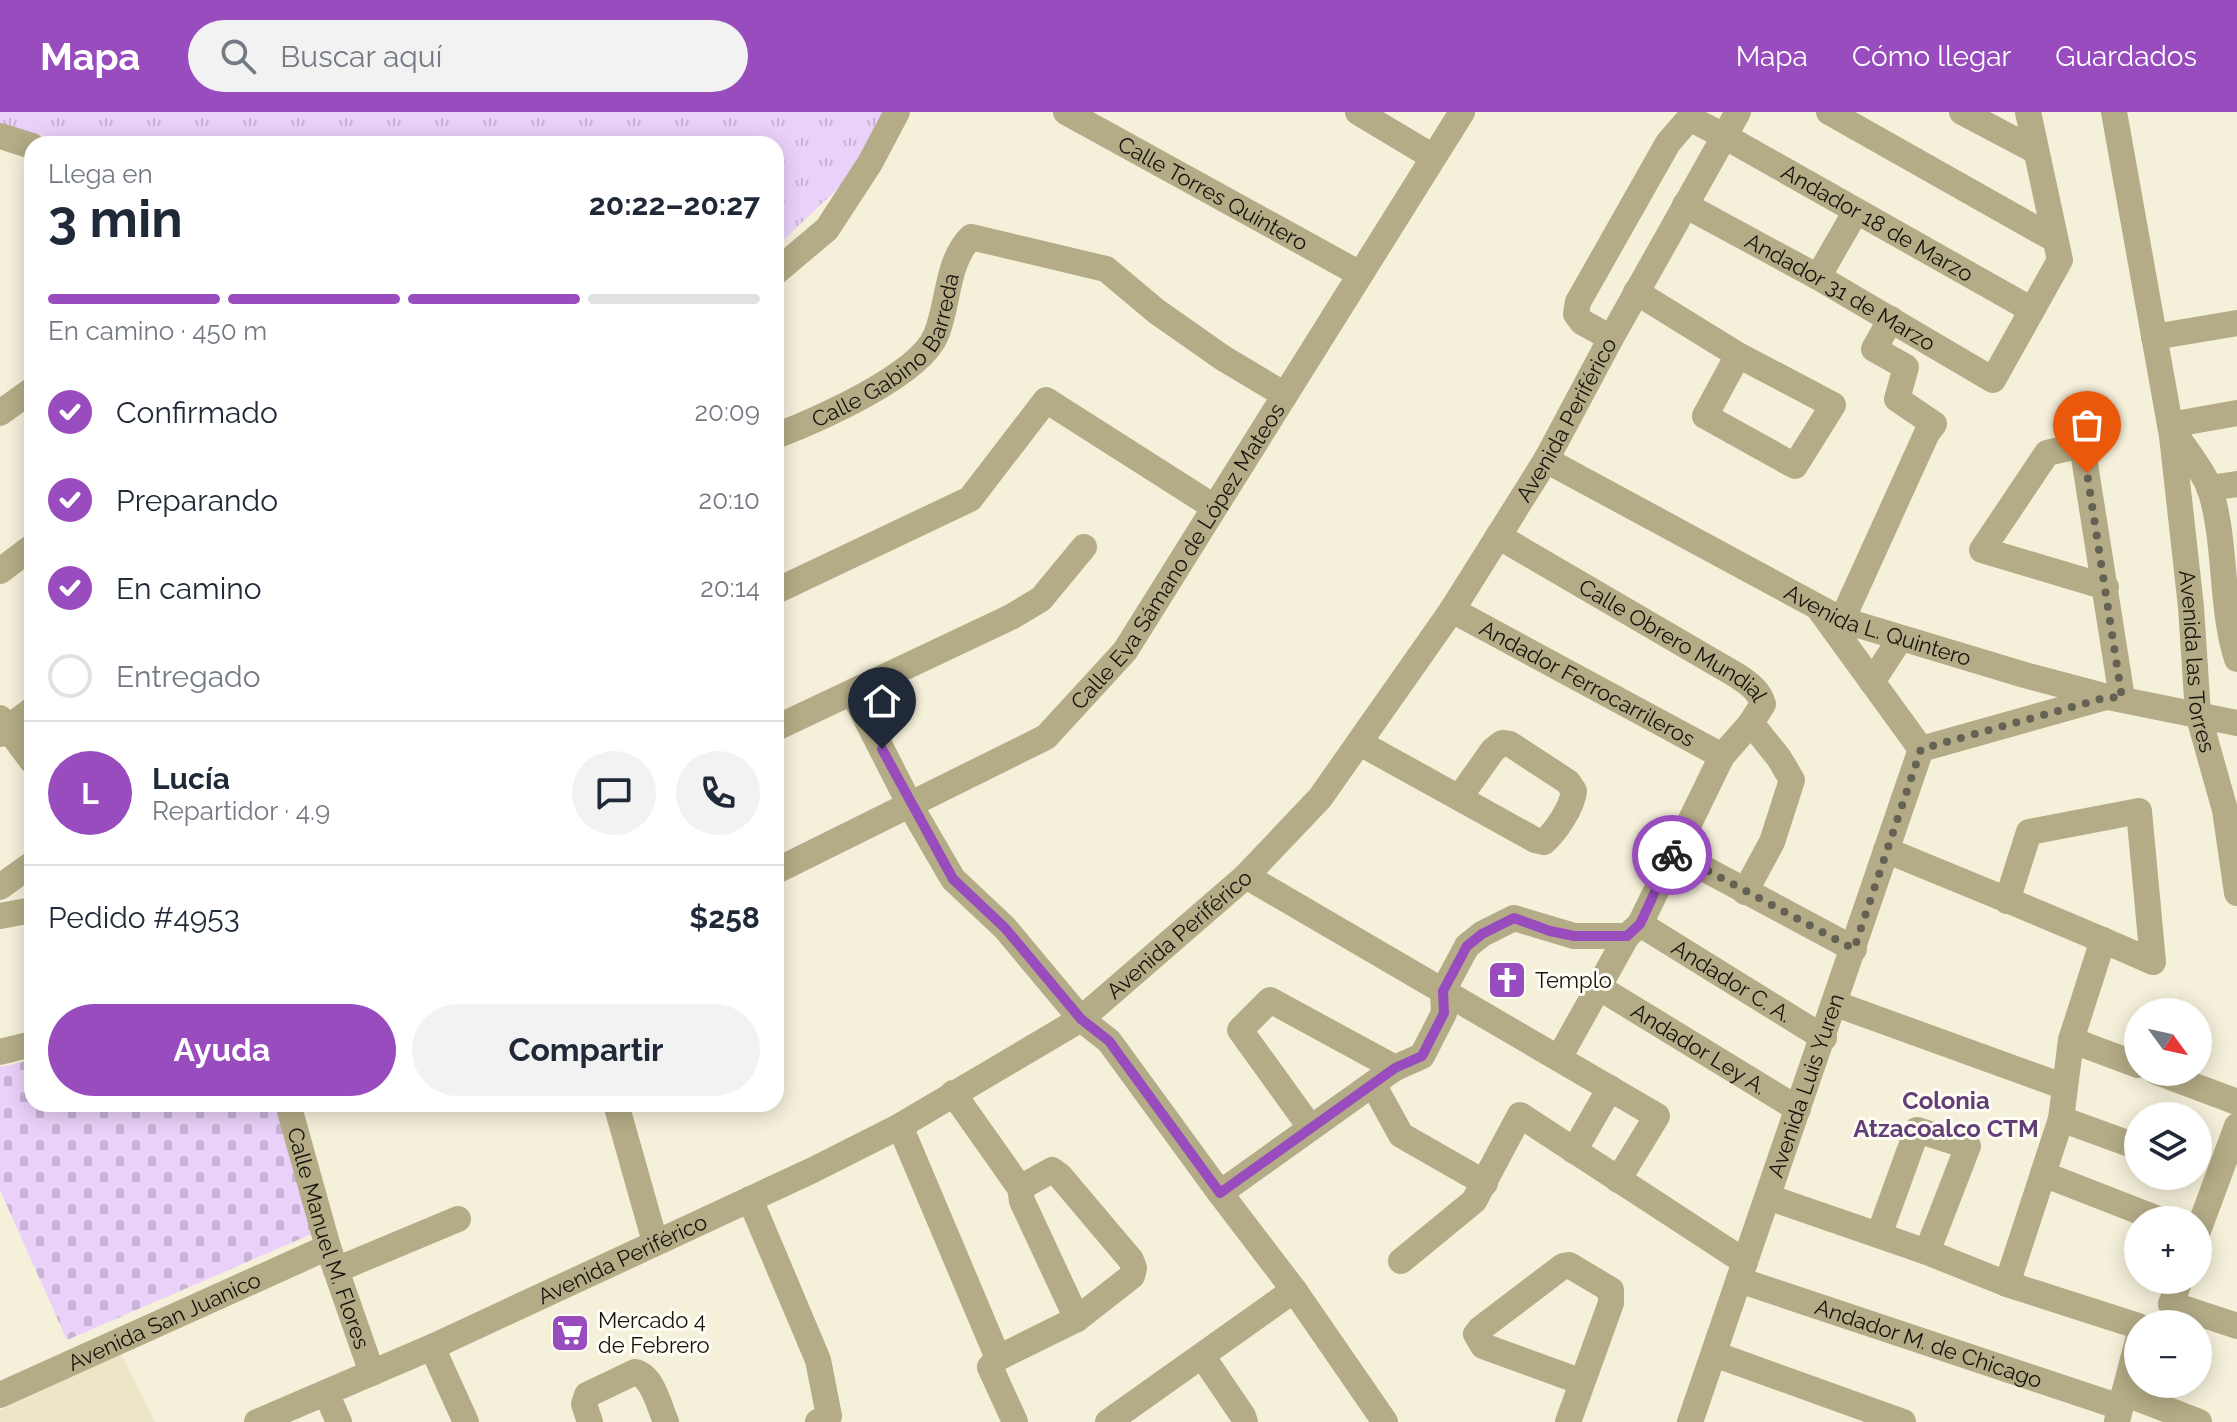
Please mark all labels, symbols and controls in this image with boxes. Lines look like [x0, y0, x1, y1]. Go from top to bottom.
search box [188, 20, 748, 92]
text: Mapa [40, 34, 140, 79]
icon: search [216, 34, 260, 78]
text: Buscar aquí [280, 39, 442, 74]
text: Mapa [1736, 40, 1808, 73]
text: Cómo llegar [1852, 40, 2011, 73]
text: Guardados [2055, 40, 2197, 73]
street label: Calle Torres Quintero [1114, 130, 1313, 256]
street label: Andador 18 de Marzo [1777, 158, 1978, 287]
text: Llega en [48, 159, 153, 189]
text: 20:22–20:27 [589, 187, 760, 222]
text: 3 min [48, 188, 183, 249]
street label: Andador 31 de Marzo [1741, 227, 1940, 356]
street label: Calle Gabino Barreda [808, 270, 964, 432]
text: En camino · 450 m [48, 316, 267, 346]
street label: Avenida Periférico [1510, 333, 1622, 506]
icon: check [48, 390, 92, 434]
pin [2053, 391, 2121, 473]
text: Confirmado [116, 395, 278, 430]
text: 20:09 [695, 397, 760, 427]
street label: Calle Eva Sámano de López Mateos [1065, 398, 1290, 715]
icon: bag [2065, 403, 2109, 447]
icon: check [48, 478, 92, 522]
text: Preparando [116, 483, 278, 518]
text: 20:10 [699, 485, 760, 515]
icon: check [48, 566, 92, 610]
street label: Avenida las Torres [2174, 569, 2221, 755]
text: En camino [116, 571, 262, 606]
text: 20:14 [700, 573, 760, 603]
street label: Calle Obrero Mundial [1574, 573, 1773, 706]
street label: Avenida L. Quintero [1780, 578, 1974, 671]
street label: Andador Ferrocarrileros [1475, 615, 1700, 752]
text: Entregado [116, 659, 261, 694]
pin [848, 667, 916, 749]
icon: home [860, 679, 904, 723]
button: chat [572, 751, 656, 835]
button: phone [676, 751, 760, 835]
text: Lucía [152, 761, 230, 796]
text: L [81, 776, 99, 811]
text: Repartidor · 4.9 [152, 796, 330, 826]
courier [1632, 815, 1712, 895]
icon: bike [1650, 833, 1694, 877]
street label: Avenida Periférico [1101, 864, 1257, 1004]
text: Pedido #4953 [48, 900, 240, 935]
text: $258 [689, 900, 760, 935]
street label: Andador C. A. [1667, 934, 1797, 1028]
church icon: Templo [1486, 959, 1528, 1001]
place label: Templo [1535, 967, 1612, 993]
street label: Avenida Luis Yuren [1762, 990, 1849, 1181]
street label: Andador Ley A. [1627, 997, 1771, 1100]
north arrow [2124, 998, 2212, 1086]
map controls [2124, 998, 2212, 1398]
button: Ayuda [48, 1004, 396, 1096]
button: Compartir [412, 1004, 760, 1096]
district label: Colonia Atzacoalco CTM [1853, 1086, 2039, 1143]
button: layers [2124, 1102, 2212, 1190]
street label: Calle Manuel M. Flores [282, 1124, 375, 1352]
button: + [2124, 1206, 2212, 1294]
street label: Avenida Periférico [533, 1208, 711, 1309]
street label: Avenida San Juanico [64, 1266, 265, 1376]
street label: Andador M. de Chicago [1812, 1293, 2046, 1393]
place label: Mercado 4 de Febrero [598, 1307, 710, 1358]
button: − [2124, 1310, 2212, 1398]
supermarket icon: Mercado 4 de Febrero [549, 1312, 591, 1354]

